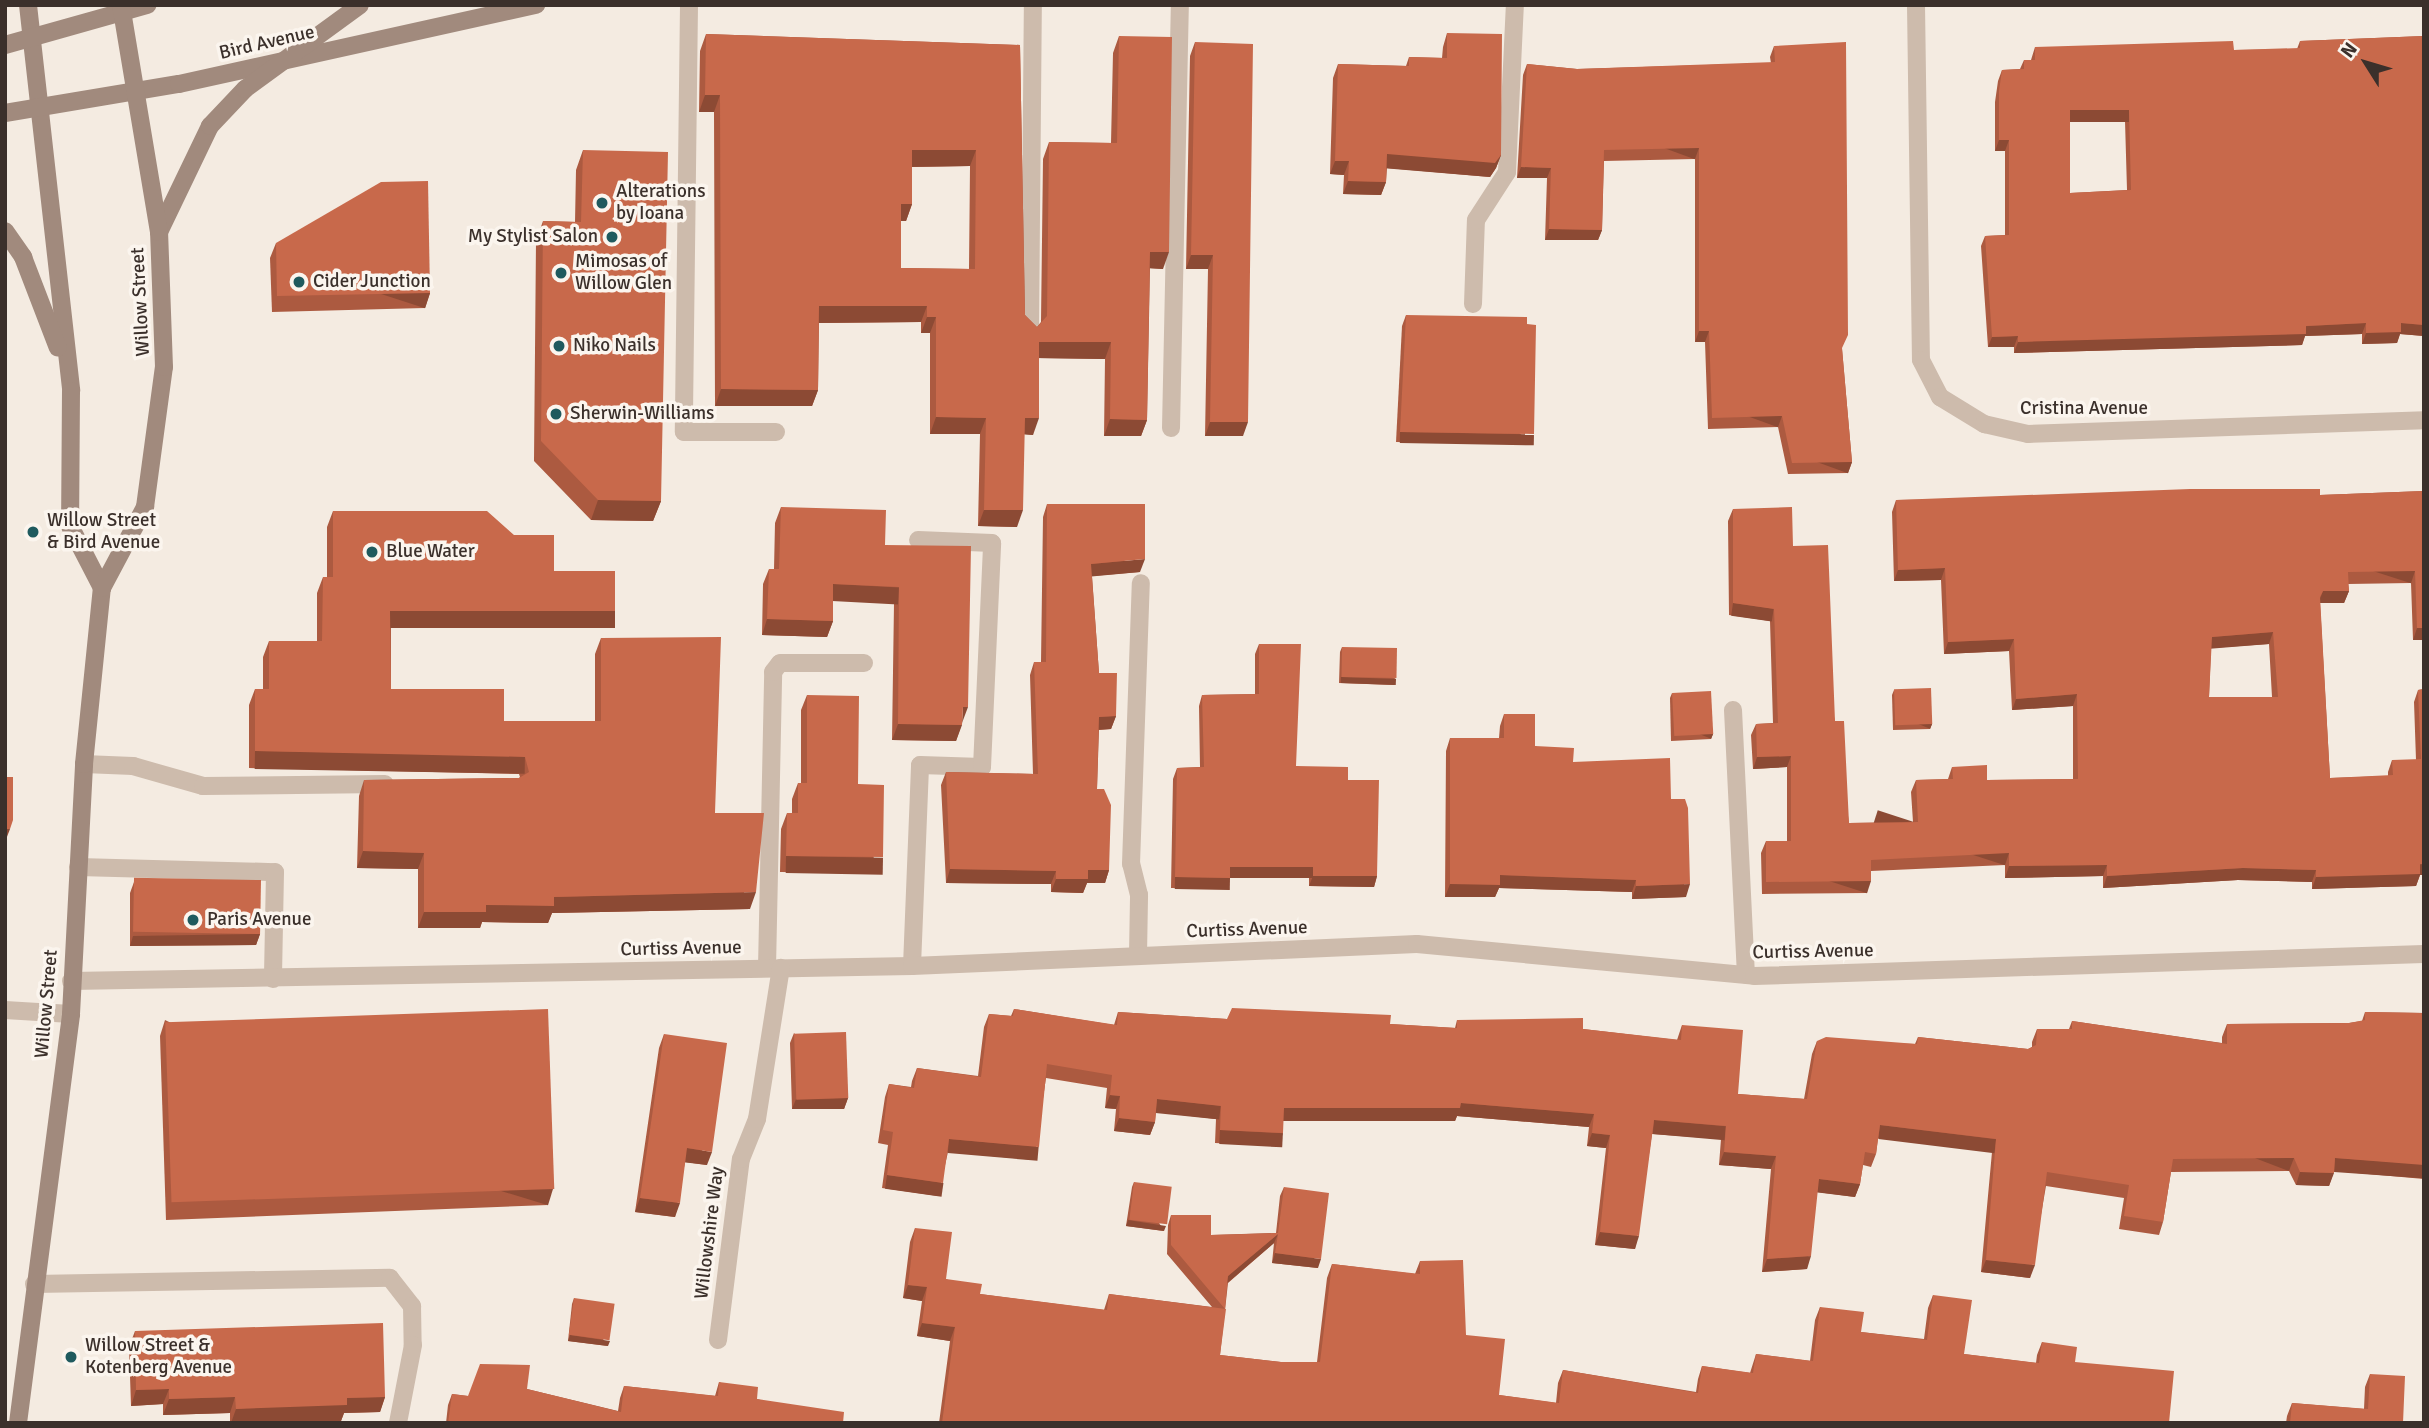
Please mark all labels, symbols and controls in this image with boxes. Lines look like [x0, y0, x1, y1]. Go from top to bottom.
street label: Bird Avenue [217, 21, 317, 65]
north arrow [2331, 28, 2401, 98]
text: N [2336, 38, 2363, 63]
place label: Alterations by Ioana [616, 181, 705, 225]
marker: Alterations by Ioana [594, 195, 610, 211]
place label: My Stylist Salon [468, 226, 598, 248]
marker: My Stylist Salon [604, 229, 620, 245]
street label: Willow Street [127, 247, 155, 357]
place label: Mimosas of Willow Glen [575, 251, 672, 295]
marker: Mimosas of Willow Glen [553, 265, 569, 281]
place label: Cider Junction [313, 271, 431, 293]
marker: Cider Junction [291, 274, 307, 290]
place label: Niko Nails [573, 335, 656, 357]
marker: Niko Nails [551, 338, 567, 354]
street label: Cristina Avenue [2020, 398, 2148, 420]
place label: Sherwin-Williams [570, 403, 714, 425]
marker: Sherwin-Williams [548, 406, 564, 422]
place label: Willow Street & Bird Avenue [47, 510, 160, 554]
marker: Willow Street & Bird Avenue [25, 524, 41, 540]
place label: Blue Water [386, 541, 475, 563]
marker: Blue Water [364, 544, 380, 560]
place label: Paris Avenue [207, 909, 311, 931]
marker: Paris Avenue [185, 912, 201, 928]
street label: Curtiss Avenue [1186, 916, 1308, 944]
street label: Curtiss Avenue [620, 937, 742, 961]
street label: Curtiss Avenue [1752, 940, 1874, 964]
street label: Willow Street [31, 949, 63, 1059]
street label: Willowshire Way [691, 1165, 729, 1301]
place label: Willow Street & Kotenberg Avenue [85, 1335, 232, 1379]
marker: Willow Street & Kotenberg Avenue [63, 1349, 79, 1365]

